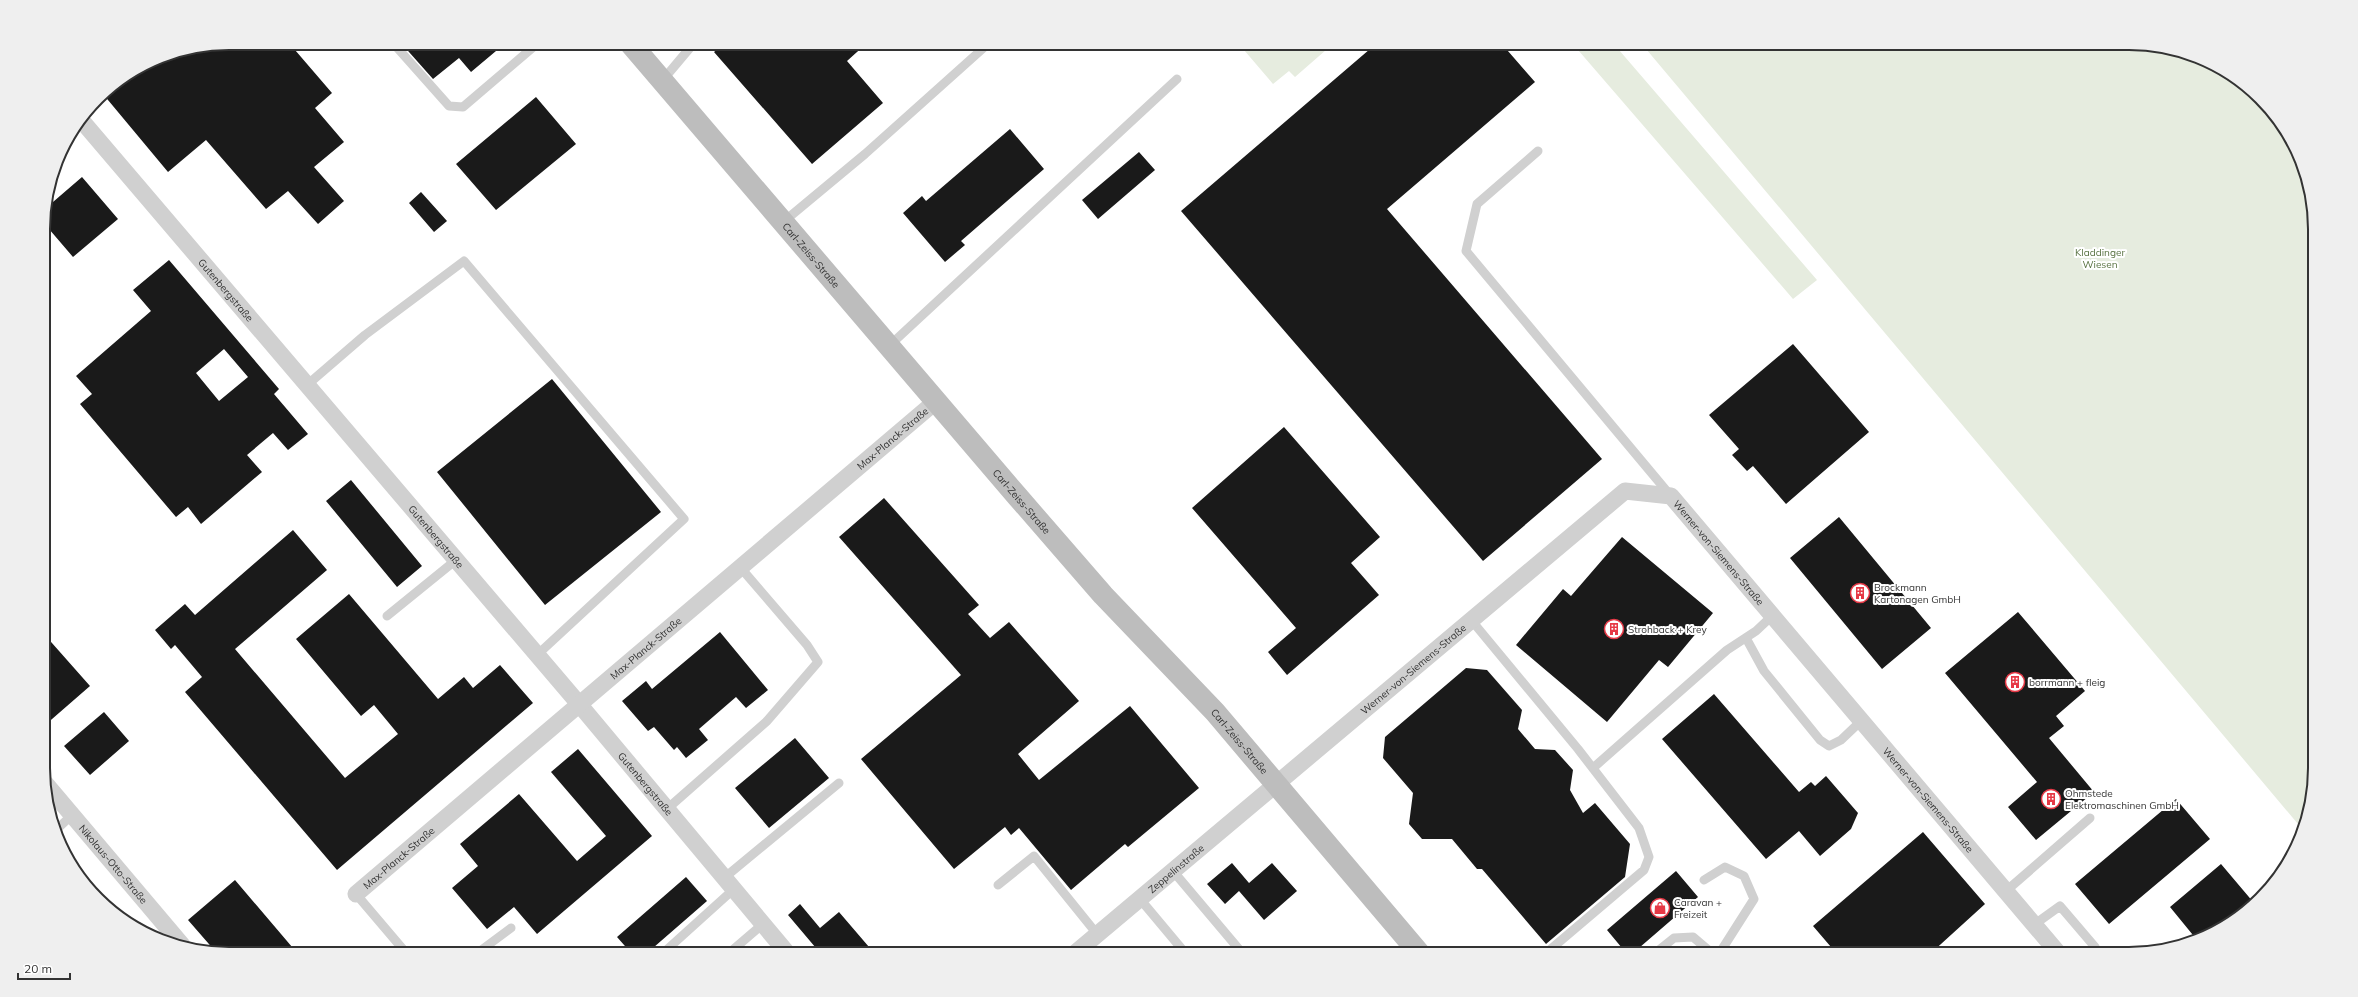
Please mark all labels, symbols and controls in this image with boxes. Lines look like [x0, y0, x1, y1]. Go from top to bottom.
street label: Carl-Zeiss-Straße [780, 220, 843, 290]
park label: Kladdinger Wiesen [2075, 246, 2125, 271]
street label: Gutenbergstraße [196, 256, 257, 324]
street label: Max-Planck-Straße [854, 404, 931, 472]
street label: Carl-Zeiss-Straße [990, 466, 1053, 537]
street label: Werner-von-Siemens-Straße [1671, 497, 1767, 608]
street label: Gutenbergstraße [406, 502, 467, 571]
place label: Brockmann Kartonagen GmbH [1874, 581, 1961, 606]
building icon: Brockmann Kartonagen GmbH [1849, 582, 1871, 604]
street label: Max-Planck-Straße [607, 614, 684, 682]
building icon: Strohback + Krey [1603, 618, 1625, 640]
street label: Werner-von-Siemens-Straße [1358, 621, 1469, 717]
place label: Strohback + Krey [1628, 623, 1707, 636]
building icon: borrmann + fleig [2004, 671, 2026, 693]
place label: borrmann + fleig [2029, 676, 2105, 689]
street label: Carl-Zeiss-Straße [1208, 706, 1271, 776]
street label: Werner-von-Siemens-Straße [1880, 744, 1976, 855]
street label: Gutenbergstraße [615, 749, 676, 818]
place label: Ohmstede Elektromaschinen GmbH [2065, 787, 2179, 812]
building icon: Ohmstede Elektromaschinen GmbH [2040, 788, 2062, 810]
street label: Nikolaus-Otto-Straße [76, 822, 151, 906]
street label: Max-Planck-Straße [360, 824, 437, 892]
street label: Zeppelinstraße [1145, 841, 1206, 896]
place label: Caravan + Freizeit [1674, 896, 1722, 921]
shop icon: Caravan + Freizeit [1649, 897, 1671, 919]
scale bar [18, 955, 70, 981]
text: 20 m [24, 961, 52, 976]

